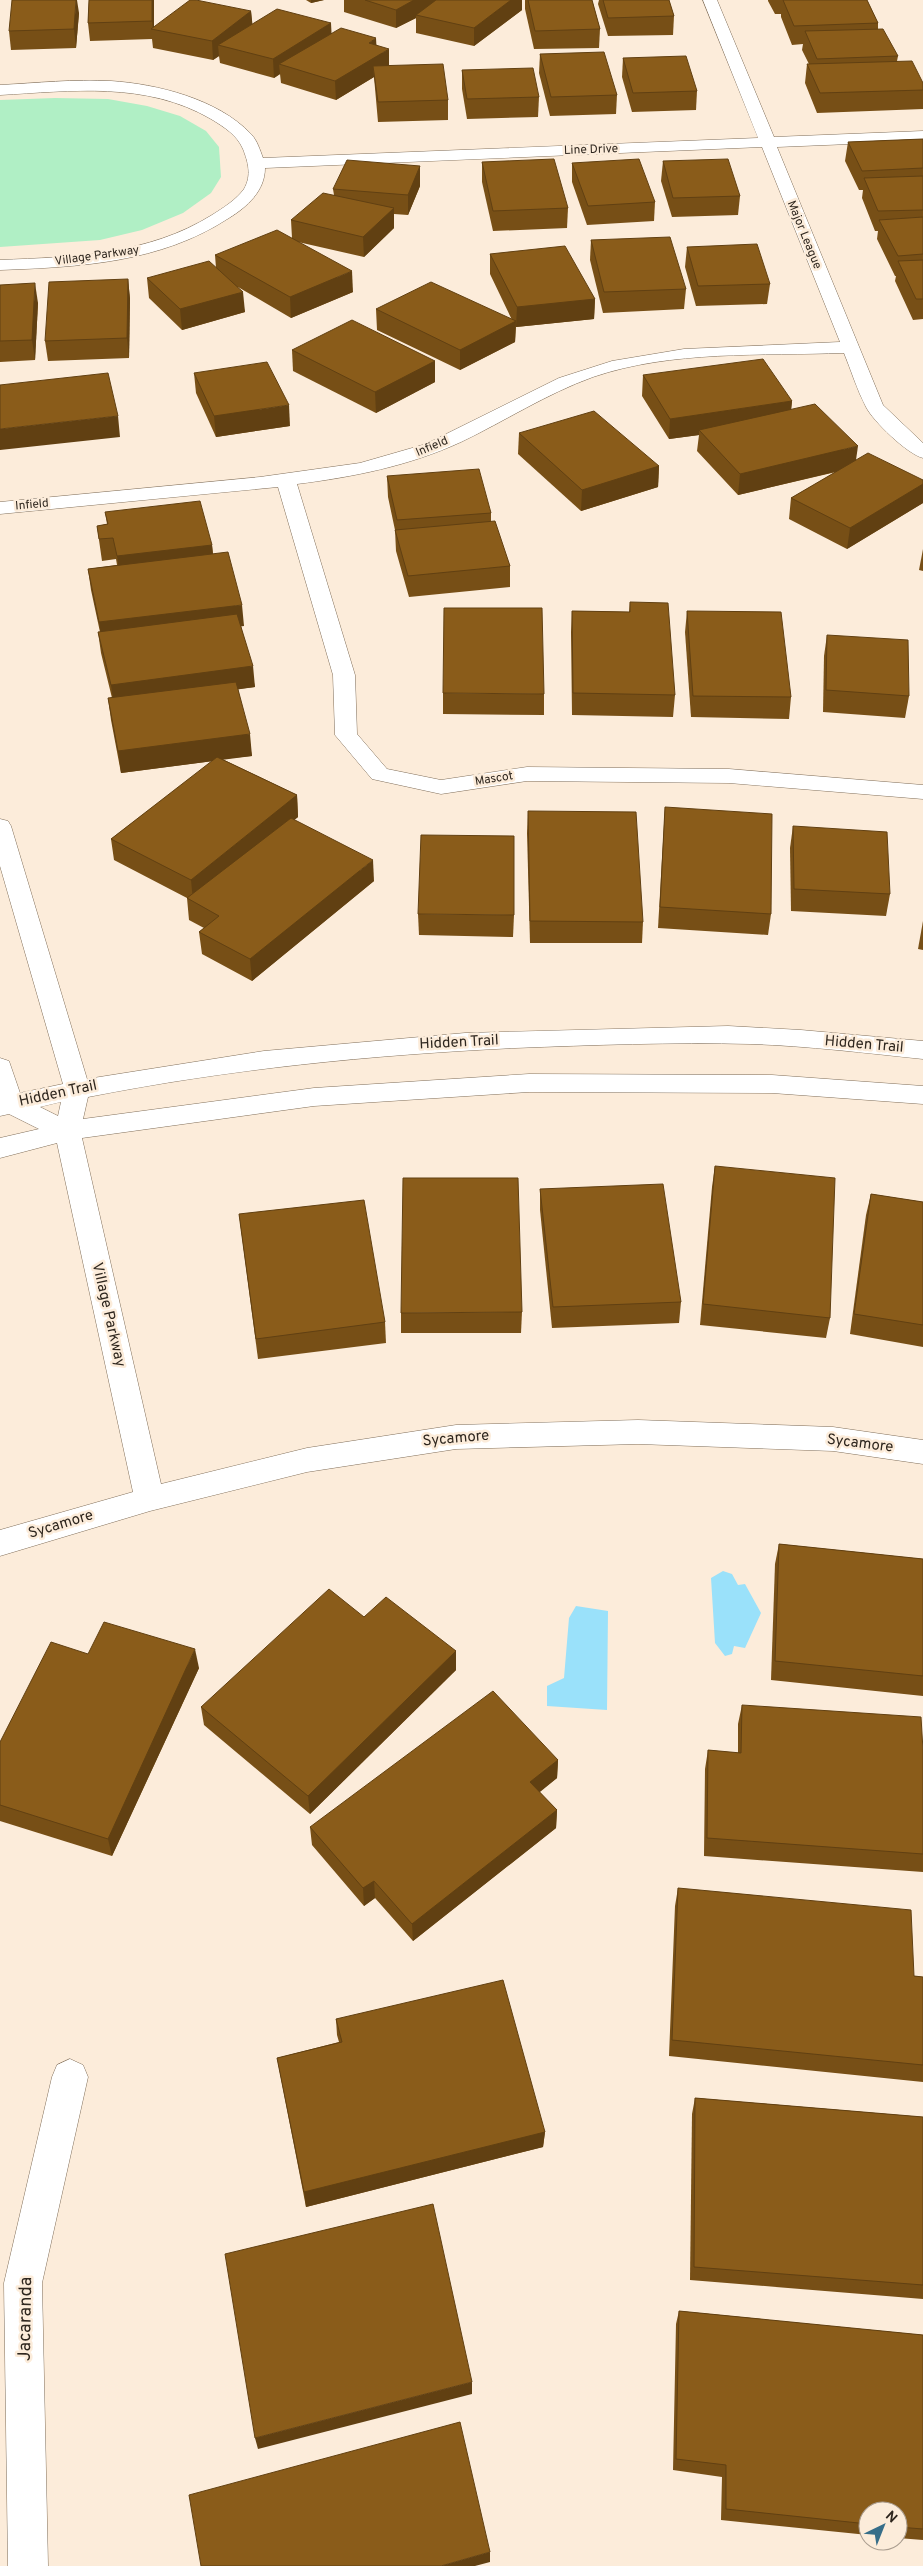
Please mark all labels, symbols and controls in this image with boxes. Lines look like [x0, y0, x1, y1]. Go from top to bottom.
street label: Line Drive [564, 141, 618, 159]
street label: Major League [783, 198, 825, 272]
street label: Village Parkway [54, 242, 140, 270]
street label: Infield [413, 433, 451, 461]
street label: Infield [15, 496, 49, 514]
street label: Mascot [474, 768, 514, 790]
street label: Hidden Trail [419, 1031, 499, 1055]
street label: Hidden Trail [824, 1032, 904, 1058]
street label: Hidden Trail [17, 1076, 99, 1112]
street label: Village Parkway [87, 1261, 129, 1369]
street label: Sycamore [422, 1427, 490, 1451]
street label: Sycamore [826, 1431, 894, 1457]
street label: Sycamore [26, 1506, 96, 1544]
street label: Jacaranda [14, 2277, 38, 2361]
north arrow [858, 2501, 908, 2551]
text: N [881, 2508, 900, 2527]

